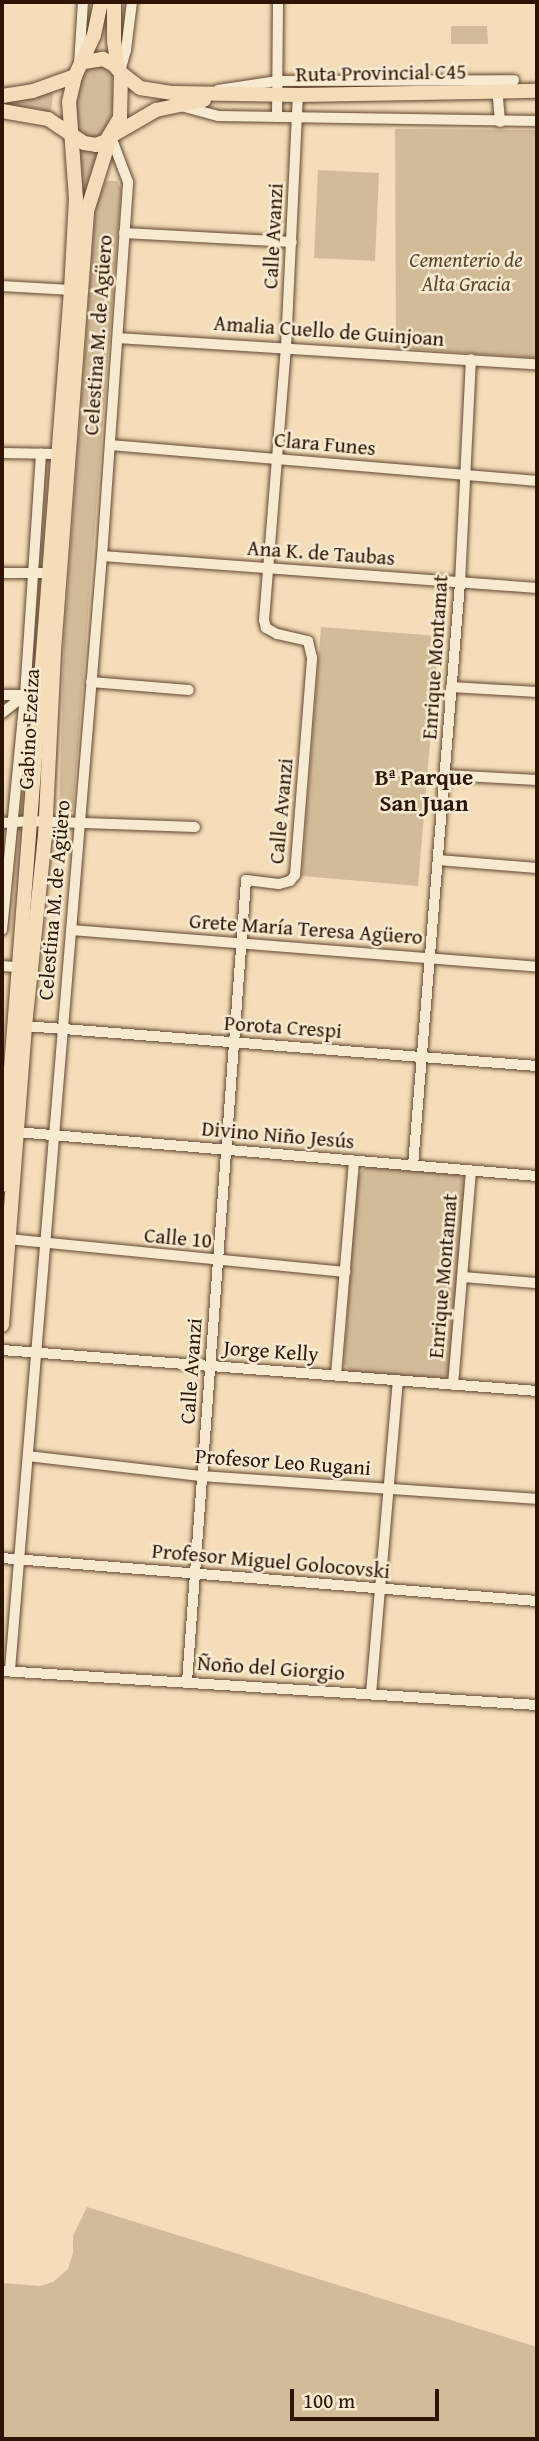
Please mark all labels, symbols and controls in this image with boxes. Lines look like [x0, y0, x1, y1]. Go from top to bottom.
street label: Ruta Provincial C45 [295, 59, 467, 87]
street label: Calle Avanzi [258, 182, 288, 290]
street label: Celestina M. de Agüero [78, 234, 118, 436]
park label: Cementerio de Alta Gracia [409, 247, 523, 297]
street label: Amalia Cuello de Guinjoan [213, 310, 445, 352]
street label: Clara Funes [273, 427, 377, 461]
street label: Ana K. de Taubas [246, 535, 396, 571]
street label: Enrique Montamat [417, 574, 453, 740]
street label: Gabino Ezeiza [13, 668, 45, 790]
street label: Calle Avanzi [264, 757, 298, 865]
district label: Bª Parque San Juan [375, 763, 473, 817]
street label: Celestina M. de Agüero [33, 799, 75, 1001]
street label: Grete María Teresa Agüero [188, 908, 424, 950]
street label: Porota Crespi [223, 1010, 343, 1044]
street label: Divino Niño Jesús [200, 1116, 356, 1154]
street label: Enrique Montamat [423, 1193, 463, 1359]
street label: Calle 10 [143, 1222, 213, 1254]
street label: Calle Avanzi [175, 1317, 207, 1425]
street label: Jorge Kelly [223, 1335, 319, 1367]
street label: Profesor Leo Rugani [194, 1443, 372, 1481]
street label: Profesor Miguel Golocovski [151, 1538, 391, 1584]
street label: Ñoño del Giorgio [196, 1650, 346, 1686]
scale bar [294, 2374, 443, 2418]
text: 100 m [303, 2385, 355, 2416]

